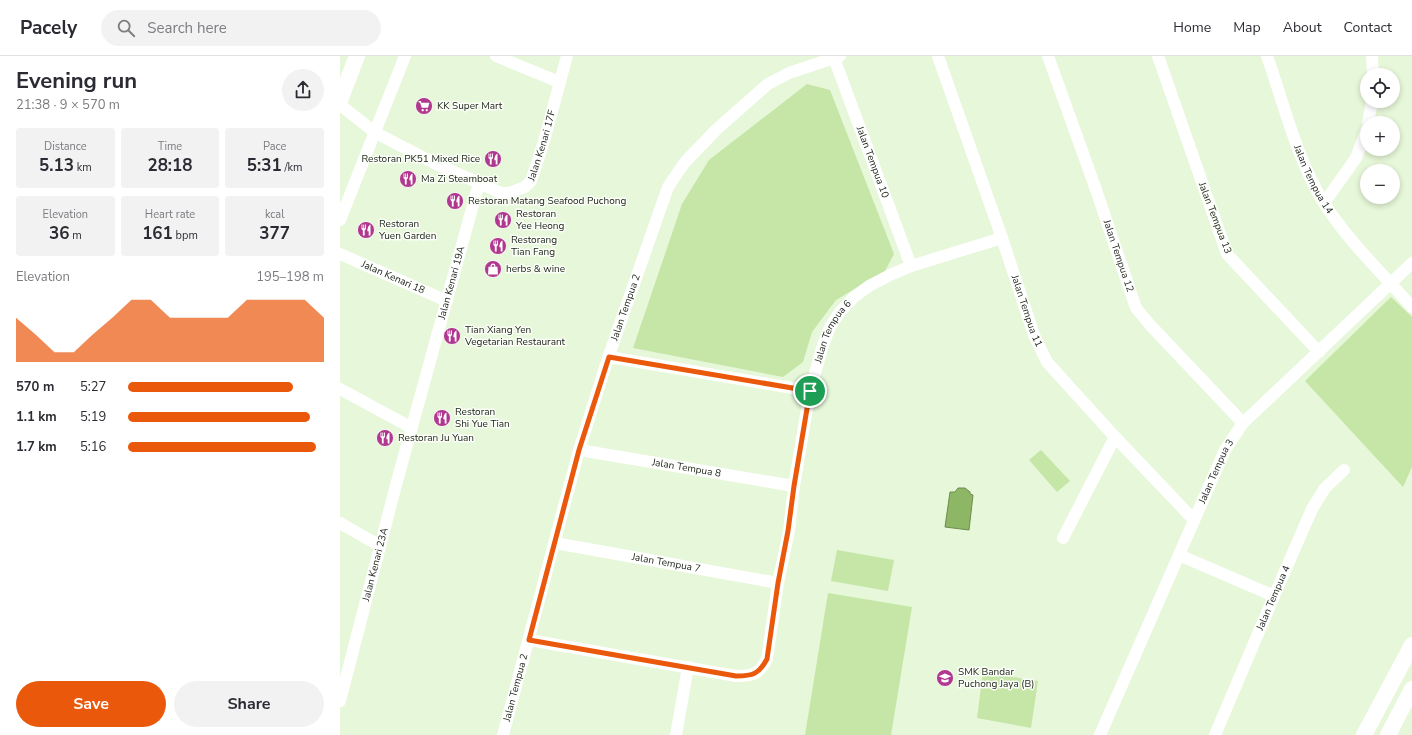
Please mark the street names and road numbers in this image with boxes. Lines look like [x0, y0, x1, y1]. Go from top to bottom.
street label: Jalan Kenari 17F [524, 108, 559, 184]
street label: Jalan Tempua 10 [852, 123, 892, 200]
street label: Jalan Tempua 14 [1290, 142, 1336, 217]
street label: Jalan Tempua 13 [1195, 179, 1235, 256]
street label: Jalan Tempua 12 [1099, 217, 1137, 294]
street label: Jalan Kenari 19A [435, 244, 469, 322]
street label: Jalan Kenari 18 [358, 257, 427, 297]
street label: Jalan Tempua 2 [607, 272, 644, 344]
street label: Jalan Tempua 11 [1007, 272, 1046, 350]
street label: Jalan Tempua 6 [811, 297, 855, 366]
street label: Jalan Tempua 3 [1195, 436, 1237, 507]
street label: Jalan Tempua 8 [650, 455, 722, 481]
street label: Jalan Kenari 23A [359, 526, 392, 604]
street label: Jalan Tempua 7 [630, 550, 702, 576]
street label: Jalan Tempua 4 [1253, 563, 1294, 634]
street label: Jalan Tempua 2 [500, 652, 531, 724]

